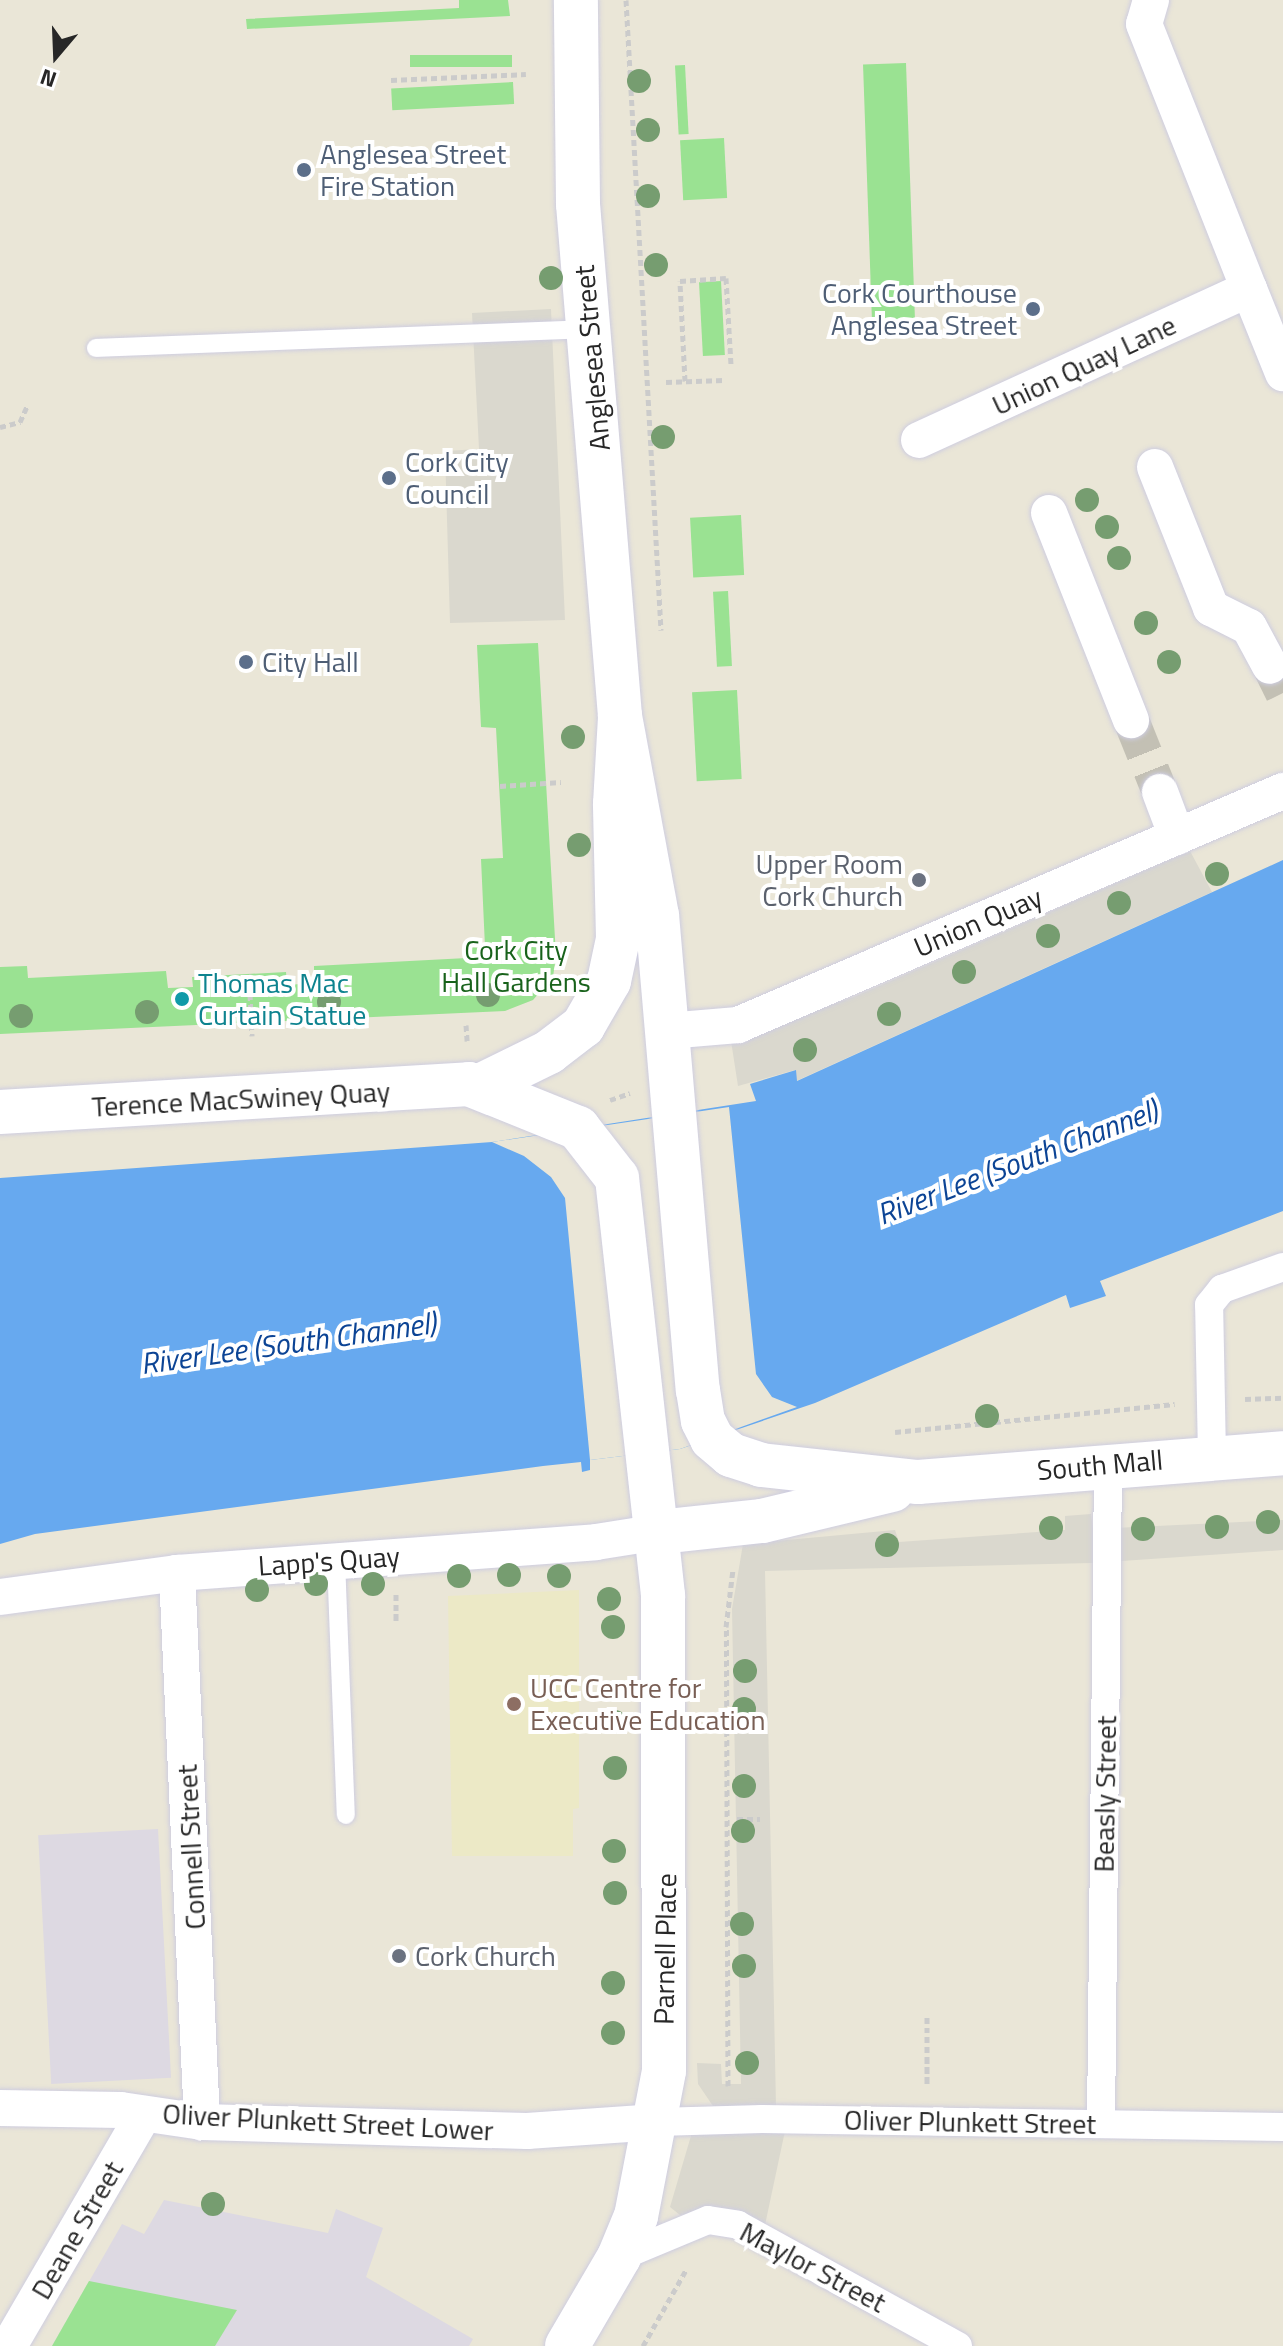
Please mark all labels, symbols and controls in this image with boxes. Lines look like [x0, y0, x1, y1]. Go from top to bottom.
north arrow [16, 16, 96, 96]
text: N [35, 60, 61, 97]
place label: Anglesea Street Fire Station [320, 137, 506, 203]
marker: Anglesea Street Fire Station [295, 161, 313, 179]
street label: Anglesea Street [567, 264, 617, 452]
place label: Cork Courthouse Anglesea Street [822, 276, 1017, 342]
marker: Cork Courthouse Anglesea Street [1024, 300, 1042, 318]
street label: Union Quay Lane [987, 308, 1181, 422]
place label: Cork City Council [405, 445, 509, 511]
marker: Cork City Council [380, 469, 398, 487]
place label: City Hall [262, 645, 359, 679]
marker: City Hall [237, 653, 255, 671]
place label: Upper Room Cork Church [755, 847, 903, 913]
marker: Upper Room Cork Church [910, 871, 928, 889]
street label: Union Quay [909, 880, 1047, 964]
park label: Cork City Hall Gardens [441, 933, 591, 999]
place label: Thomas Mac Curtain Statue [198, 966, 366, 1032]
marker: Thomas Mac Curtain Statue [173, 990, 191, 1008]
street label: Terence MacSwiney Quay [91, 1074, 391, 1124]
water label: River Lee (South Channel) [872, 1092, 1162, 1232]
water label: River Lee (South Channel) [138, 1304, 438, 1382]
street label: South Mall [1036, 1443, 1164, 1487]
street label: Lapp's Quay [257, 1539, 401, 1583]
place label: UCC Centre for Executive Education [530, 1671, 765, 1737]
marker: UCC Centre for Executive Education [505, 1695, 523, 1713]
street label: Beasly Street [1087, 1715, 1123, 1873]
street label: Connell Street [170, 1764, 212, 1930]
street label: Parnell Place [647, 1873, 683, 2025]
place label: Cork Church [415, 1939, 556, 1973]
marker: Cork Church [390, 1947, 408, 1965]
street label: Oliver Plunkett Street Lower [162, 2097, 494, 2147]
street label: Oliver Plunkett Street [844, 2103, 1096, 2141]
street label: Deane Street [24, 2155, 130, 2305]
street label: Maylor Street [734, 2215, 892, 2319]

